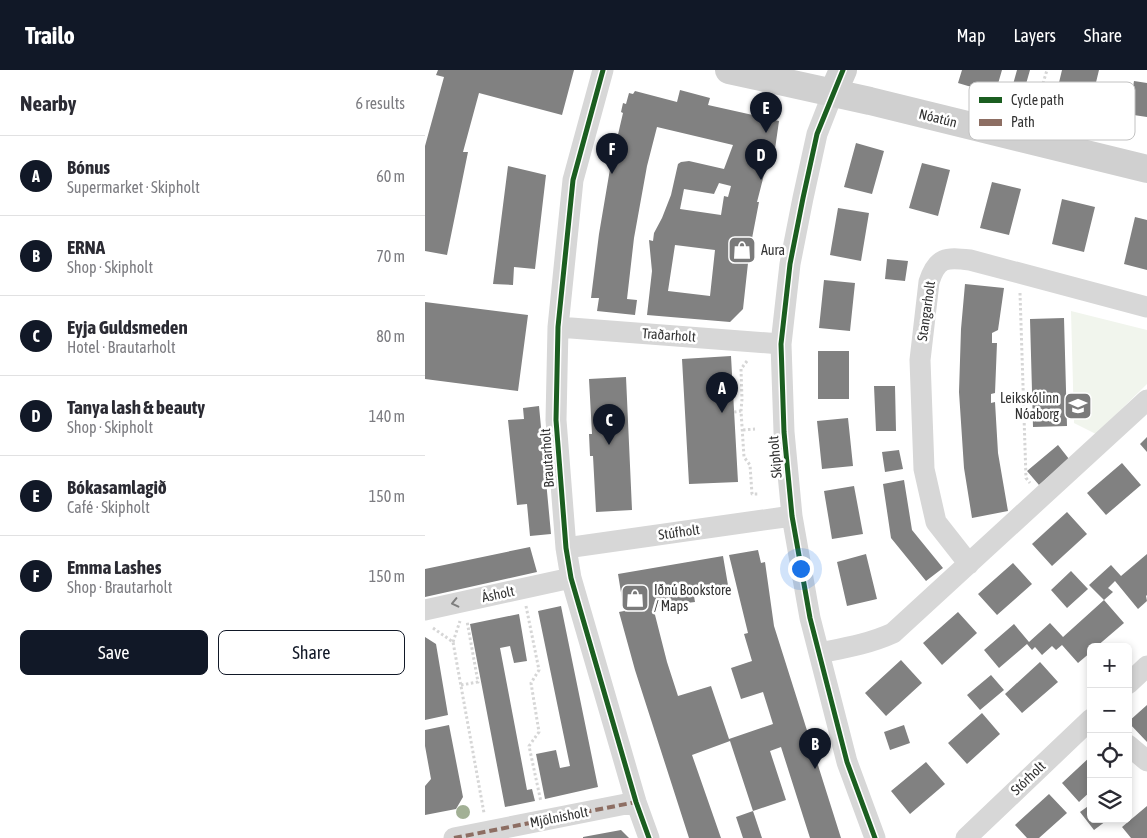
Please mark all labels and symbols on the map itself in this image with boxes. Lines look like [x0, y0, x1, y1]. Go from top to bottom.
legend [969, 82, 1135, 140]
pin: E [750, 92, 782, 133]
text: Cycle path [1011, 92, 1064, 108]
street label: Nóatún [917, 106, 959, 130]
text: Path [1011, 114, 1035, 130]
pin: F [596, 133, 628, 174]
pin: D [745, 139, 777, 180]
shop icon: Aura [727, 235, 757, 265]
place label: Aura [761, 242, 785, 258]
street label: Stangarholt [914, 280, 938, 342]
street label: Traðarholt [642, 325, 696, 345]
pin: A [706, 372, 738, 413]
place label: Leikskólinn Nóaborg [1000, 390, 1059, 422]
school or university icon: Leikskólinn Nóaborg [1063, 391, 1093, 421]
pin: C [593, 404, 625, 445]
street label: Brautarholt [537, 428, 557, 488]
street label: Skipholt [765, 435, 785, 479]
street label: Stúfholt [657, 521, 701, 543]
your location [788, 556, 814, 582]
place label: Iðnú Bookstore / Maps [654, 582, 731, 614]
street label: Ásholt [480, 583, 516, 605]
shop icon: Iðnú Bookstore / Maps [620, 583, 650, 613]
one-way arrow [450, 598, 459, 608]
pin: B [799, 728, 831, 769]
street label: Stórholt [1007, 758, 1049, 798]
street label: Mjölnisholt [529, 804, 589, 830]

